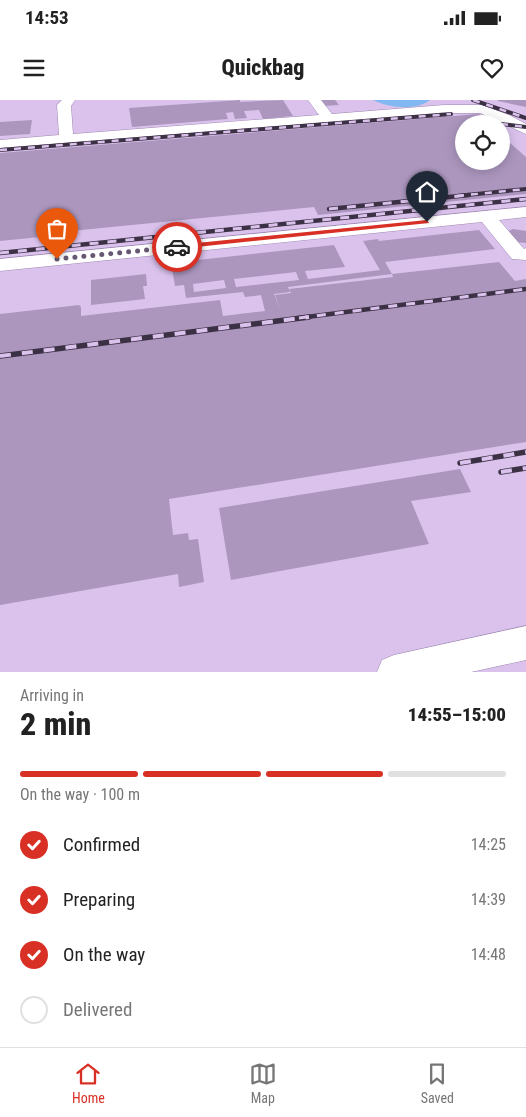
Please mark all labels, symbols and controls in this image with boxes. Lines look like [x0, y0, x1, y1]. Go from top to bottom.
text: 14:53 [25, 6, 69, 29]
icon: menu [20, 54, 48, 82]
icon: heart [478, 54, 506, 82]
text: Quickbag [222, 55, 304, 80]
map controls [455, 115, 510, 170]
button: locate [455, 115, 510, 170]
pin [406, 171, 448, 222]
icon: home [413, 178, 441, 206]
pin [36, 208, 78, 259]
icon: bag [43, 215, 71, 243]
courier [152, 222, 202, 272]
icon: car [163, 233, 191, 261]
text: Arriving in [20, 686, 84, 705]
text: 14:55–15:00 [408, 703, 506, 726]
text: 2 min [20, 705, 91, 743]
text: On the way · 100 m [20, 785, 140, 804]
icon: check [20, 831, 48, 859]
text: Confirmed [63, 833, 140, 856]
text: 14:25 [471, 835, 506, 854]
icon: check [20, 886, 48, 914]
text: Preparing [63, 888, 135, 911]
text: 14:39 [471, 890, 506, 909]
icon: check [20, 941, 48, 969]
text: On the way [63, 943, 145, 966]
text: 14:48 [471, 945, 506, 964]
text: Delivered [63, 998, 132, 1021]
tab: Home [72, 1060, 105, 1106]
tab: Map [249, 1060, 277, 1106]
tab: Saved [421, 1060, 454, 1106]

